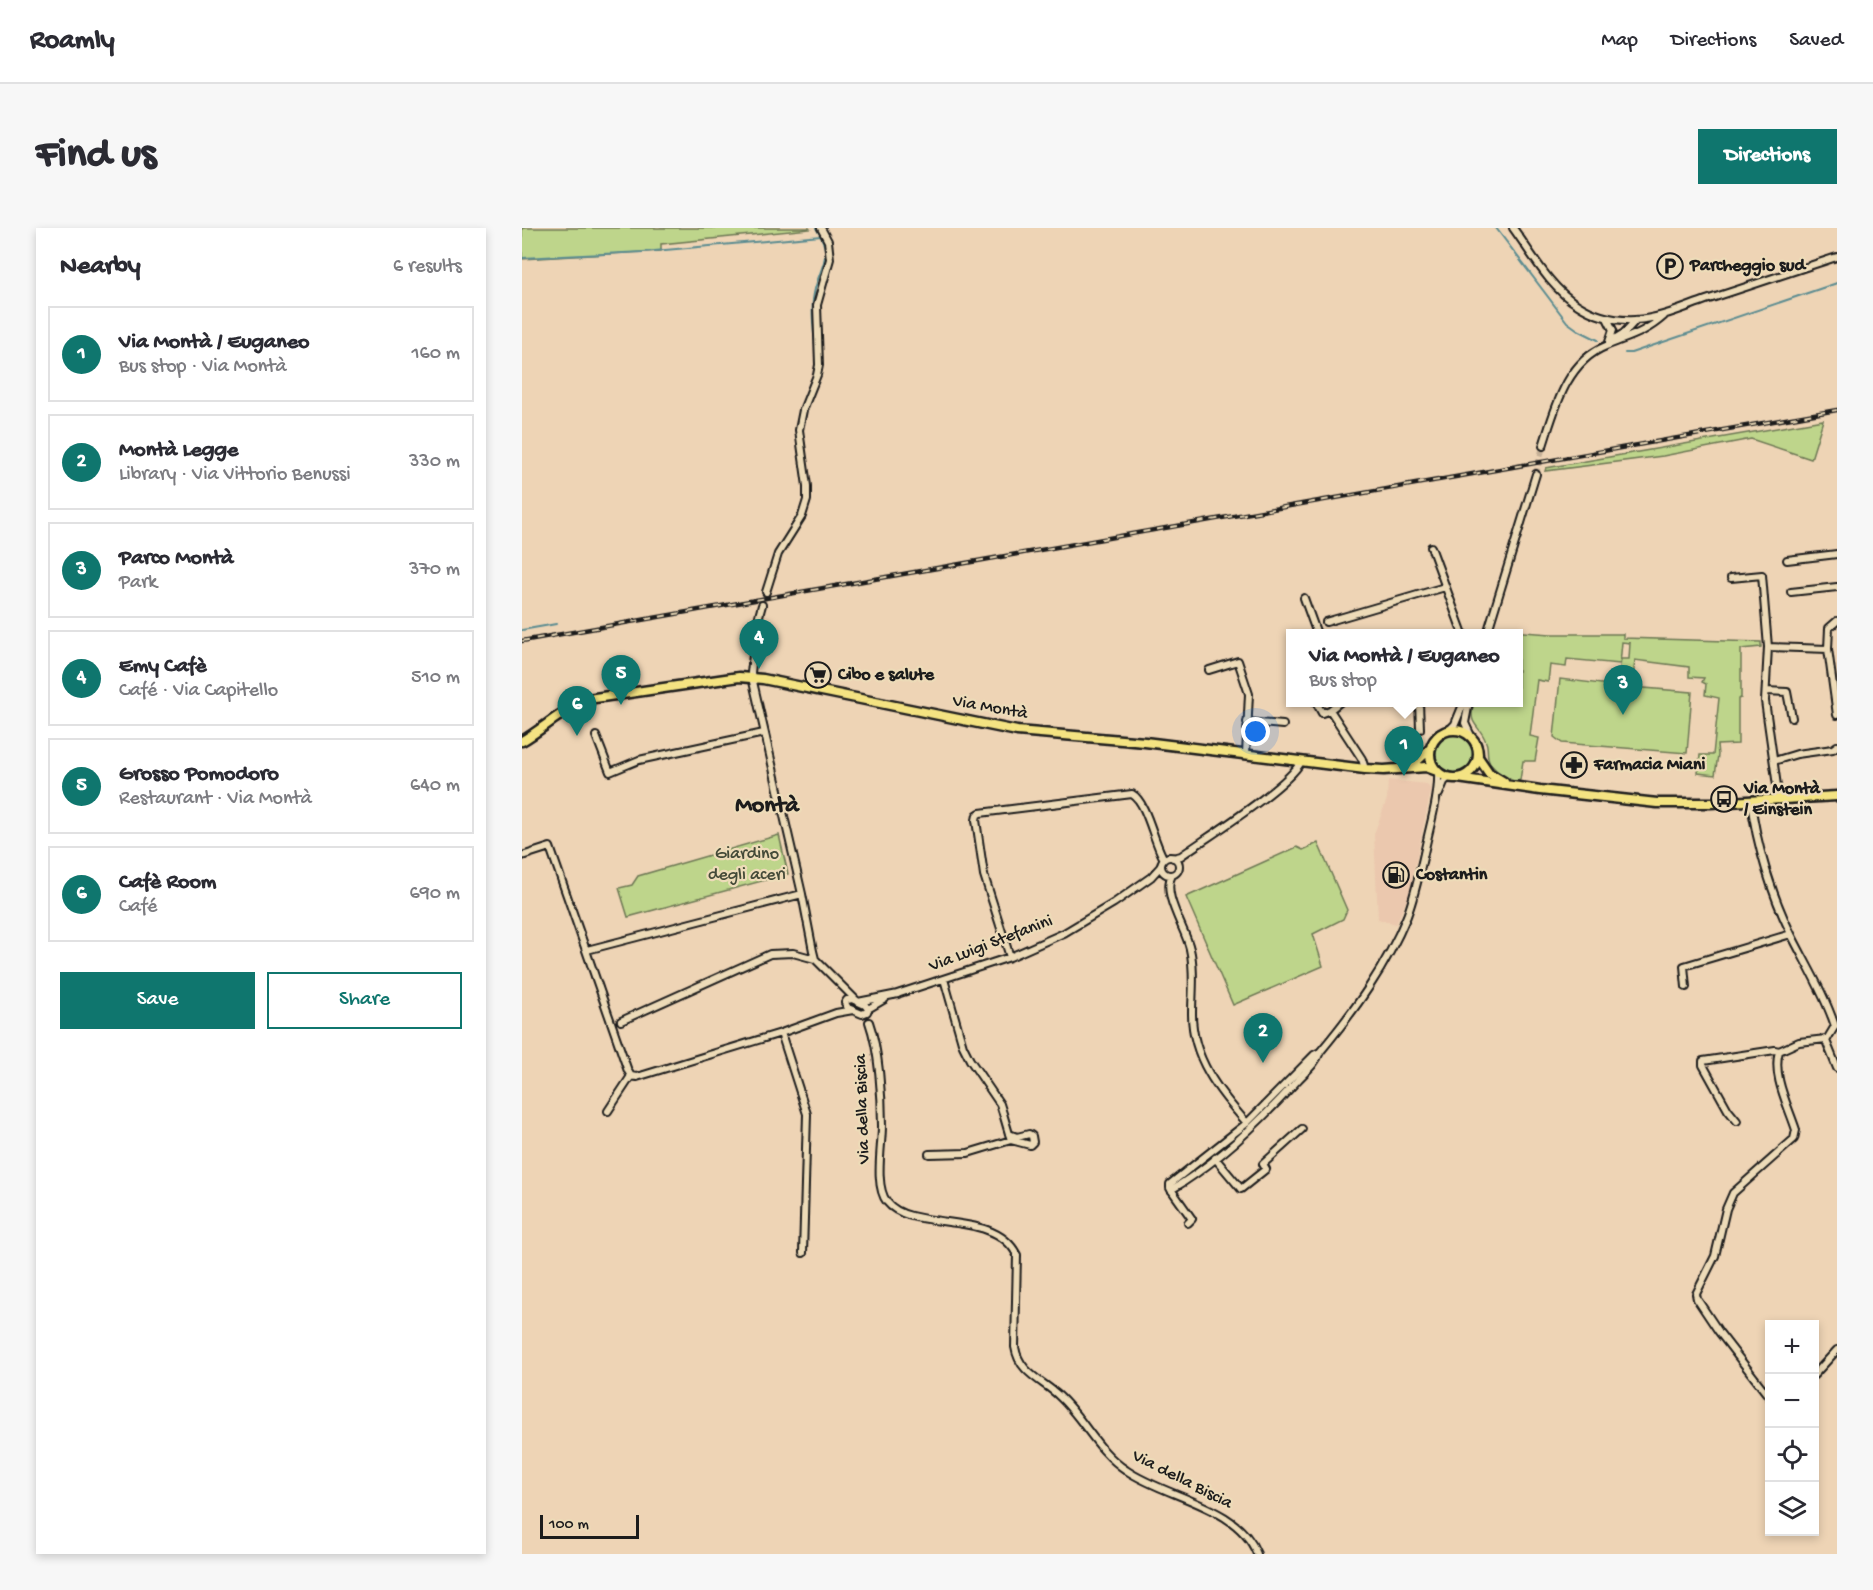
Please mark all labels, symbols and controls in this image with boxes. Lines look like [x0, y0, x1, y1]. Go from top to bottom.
text: Roamly [30, 25, 115, 58]
text: Map [1601, 29, 1638, 54]
text: Directions [1671, 29, 1756, 54]
text: Saved [1789, 29, 1843, 54]
button: Directions [1698, 129, 1837, 184]
text: Find us [36, 132, 156, 181]
parking icon: Parcheggio sud [1655, 251, 1685, 281]
text: Nearby [60, 252, 141, 283]
text: 6 results [393, 256, 462, 279]
place label: Parcheggio sud [1689, 256, 1807, 277]
text: Via Montà / Euganeo [119, 330, 309, 356]
text: 1 [77, 343, 86, 366]
text: 160 m [411, 343, 460, 366]
text: Bus stop · Via Montà [119, 356, 287, 379]
text: Montà Legge [119, 438, 238, 464]
text: 2 [77, 451, 86, 474]
text: 330 m [409, 451, 460, 474]
text: Library · Via Vittorio Benussi [119, 464, 351, 487]
text: Parco Montà [119, 546, 234, 572]
text: 3 [76, 559, 87, 582]
text: 370 m [409, 559, 460, 582]
text: Park [119, 572, 157, 595]
pin: 4 [740, 620, 778, 669]
popup [1286, 629, 1523, 707]
text: Via Montà / Euganeo [1309, 644, 1500, 670]
text: Emy Cafè [119, 654, 207, 680]
pin: 5 [602, 656, 640, 705]
supermarket icon: Cibo e salute [803, 660, 833, 690]
place label: Cibo e salute [837, 665, 935, 686]
pin: 3 [1604, 666, 1642, 715]
text: 4 [77, 667, 86, 690]
text: 510 m [411, 667, 460, 690]
text: Bus stop [1309, 670, 1377, 693]
text: Café · Via Capitello [119, 680, 278, 703]
pin: 6 [558, 686, 596, 736]
street label: Via Montà [950, 691, 1030, 725]
your location [1241, 717, 1270, 746]
pin: 1 [1384, 726, 1424, 776]
pharmacy icon: Farmacia Miani [1559, 750, 1589, 780]
place label: Farmacia Miani [1593, 755, 1706, 776]
text: Grosso Pomodoro [119, 762, 279, 788]
text: 5 [76, 775, 87, 798]
text: 640 m [410, 775, 460, 798]
place label: Via Montà / Einstein [1743, 779, 1821, 821]
bus stop icon: Via Montà / Einstein [1709, 784, 1739, 814]
text: Restaurant · Via Montà [119, 788, 312, 811]
district label: Montà [735, 792, 800, 821]
park label: Giardino degli aceri [708, 844, 786, 886]
fuel station icon: Costantin [1381, 860, 1411, 890]
place label: Costantin [1415, 865, 1488, 886]
text: Cafè Room [119, 870, 216, 896]
text: 6 [76, 883, 87, 906]
text: 690 m [410, 883, 460, 906]
text: Café [119, 896, 157, 919]
street label: Via Luigi Stefanini [925, 911, 1056, 978]
button: Save [60, 972, 255, 1029]
button: Share [267, 972, 462, 1029]
pin: 2 [1244, 1014, 1282, 1063]
street label: Via della Biscia [851, 1053, 875, 1165]
map controls [1765, 1320, 1819, 1536]
button: + [1765, 1320, 1819, 1374]
button: − [1765, 1374, 1819, 1428]
button: locate [1765, 1428, 1819, 1482]
street label: Via della Biscia [1127, 1445, 1237, 1515]
button: layers [1765, 1482, 1819, 1536]
scale bar [540, 1512, 639, 1540]
text: 100 m [549, 1516, 589, 1535]

